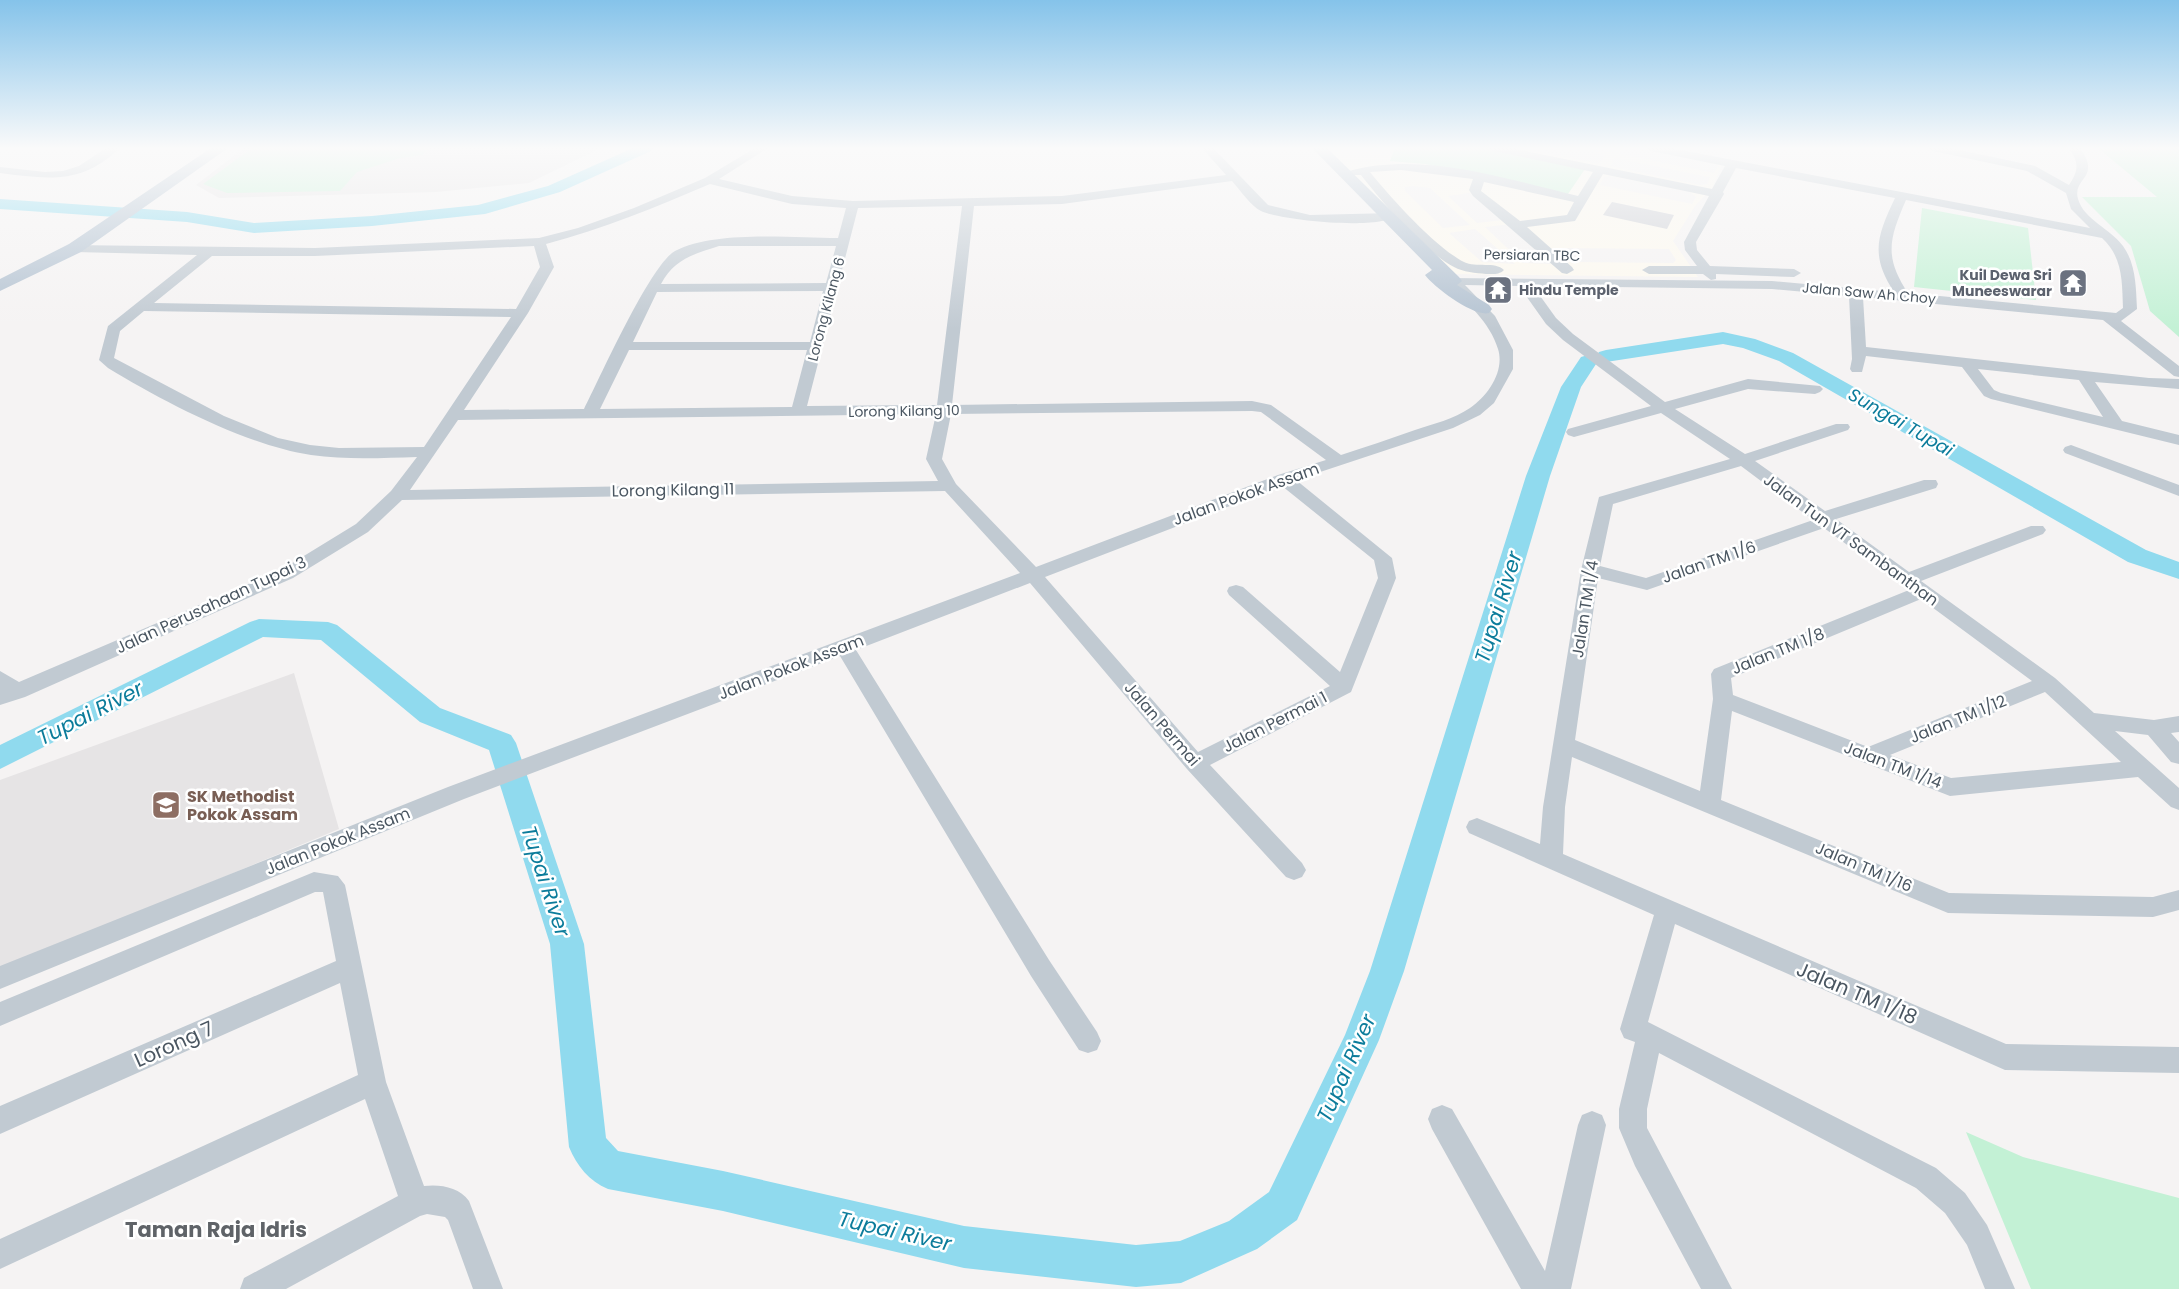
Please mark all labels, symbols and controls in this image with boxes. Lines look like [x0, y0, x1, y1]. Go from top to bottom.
street label: Persiaran TBC [1484, 244, 1580, 266]
street label: Lorong Kilang 6 [802, 255, 850, 363]
place label: Kuil Dewa Sri Muneeswarar [1952, 265, 2052, 301]
temple icon: Kuil Dewa Sri Muneeswarar [2057, 267, 2089, 299]
temple icon: Hindu Temple [1482, 274, 1514, 306]
street label: Jalan Saw Ah Choy [1801, 277, 1937, 309]
place label: Hindu Temple [1519, 280, 1619, 300]
water label: Sungai Tupai [1844, 382, 1959, 463]
street label: Lorong Kilang 10 [848, 400, 960, 422]
street label: Jalan Pokok Assam [1170, 457, 1322, 531]
street label: Jalan Tun VT Sambanthan [1759, 469, 1943, 611]
street label: Lorong Kilang 11 [612, 477, 734, 503]
street label: Jalan TM 1/6 [1659, 535, 1759, 589]
water label: Tupai River [1467, 547, 1529, 666]
street label: Jalan Perusahaan Tupai 3 [112, 551, 310, 659]
street label: Jalan TM 1/4 [1566, 559, 1604, 659]
street label: Jalan TM 1/8 [1728, 622, 1828, 680]
street label: Jalan Pokok Assam [715, 629, 867, 705]
water label: Tupai River [32, 673, 149, 752]
street label: Jalan Permai [1119, 677, 1205, 771]
street label: Jalan Permai 1 [1219, 686, 1331, 758]
street label: Jalan TM 1/12 [1906, 689, 2010, 749]
street label: Jalan TM 1/14 [1841, 736, 1945, 794]
place label: SK Methodist Pokok Assam [187, 785, 298, 826]
school or university icon: SK Methodist Pokok Assam [150, 789, 182, 821]
street label: Jalan Pokok Assam [262, 802, 414, 880]
water label: Tupai River [514, 822, 578, 941]
street label: Jalan TM 1/16 [1812, 836, 1916, 898]
street label: Jalan TM 1/18 [1792, 955, 1922, 1031]
water label: Tupai River [1309, 1008, 1383, 1127]
street label: Lorong 7 [130, 1014, 218, 1074]
water label: Tupai River [836, 1204, 956, 1258]
district label: Taman Raja Idris [125, 1215, 307, 1244]

